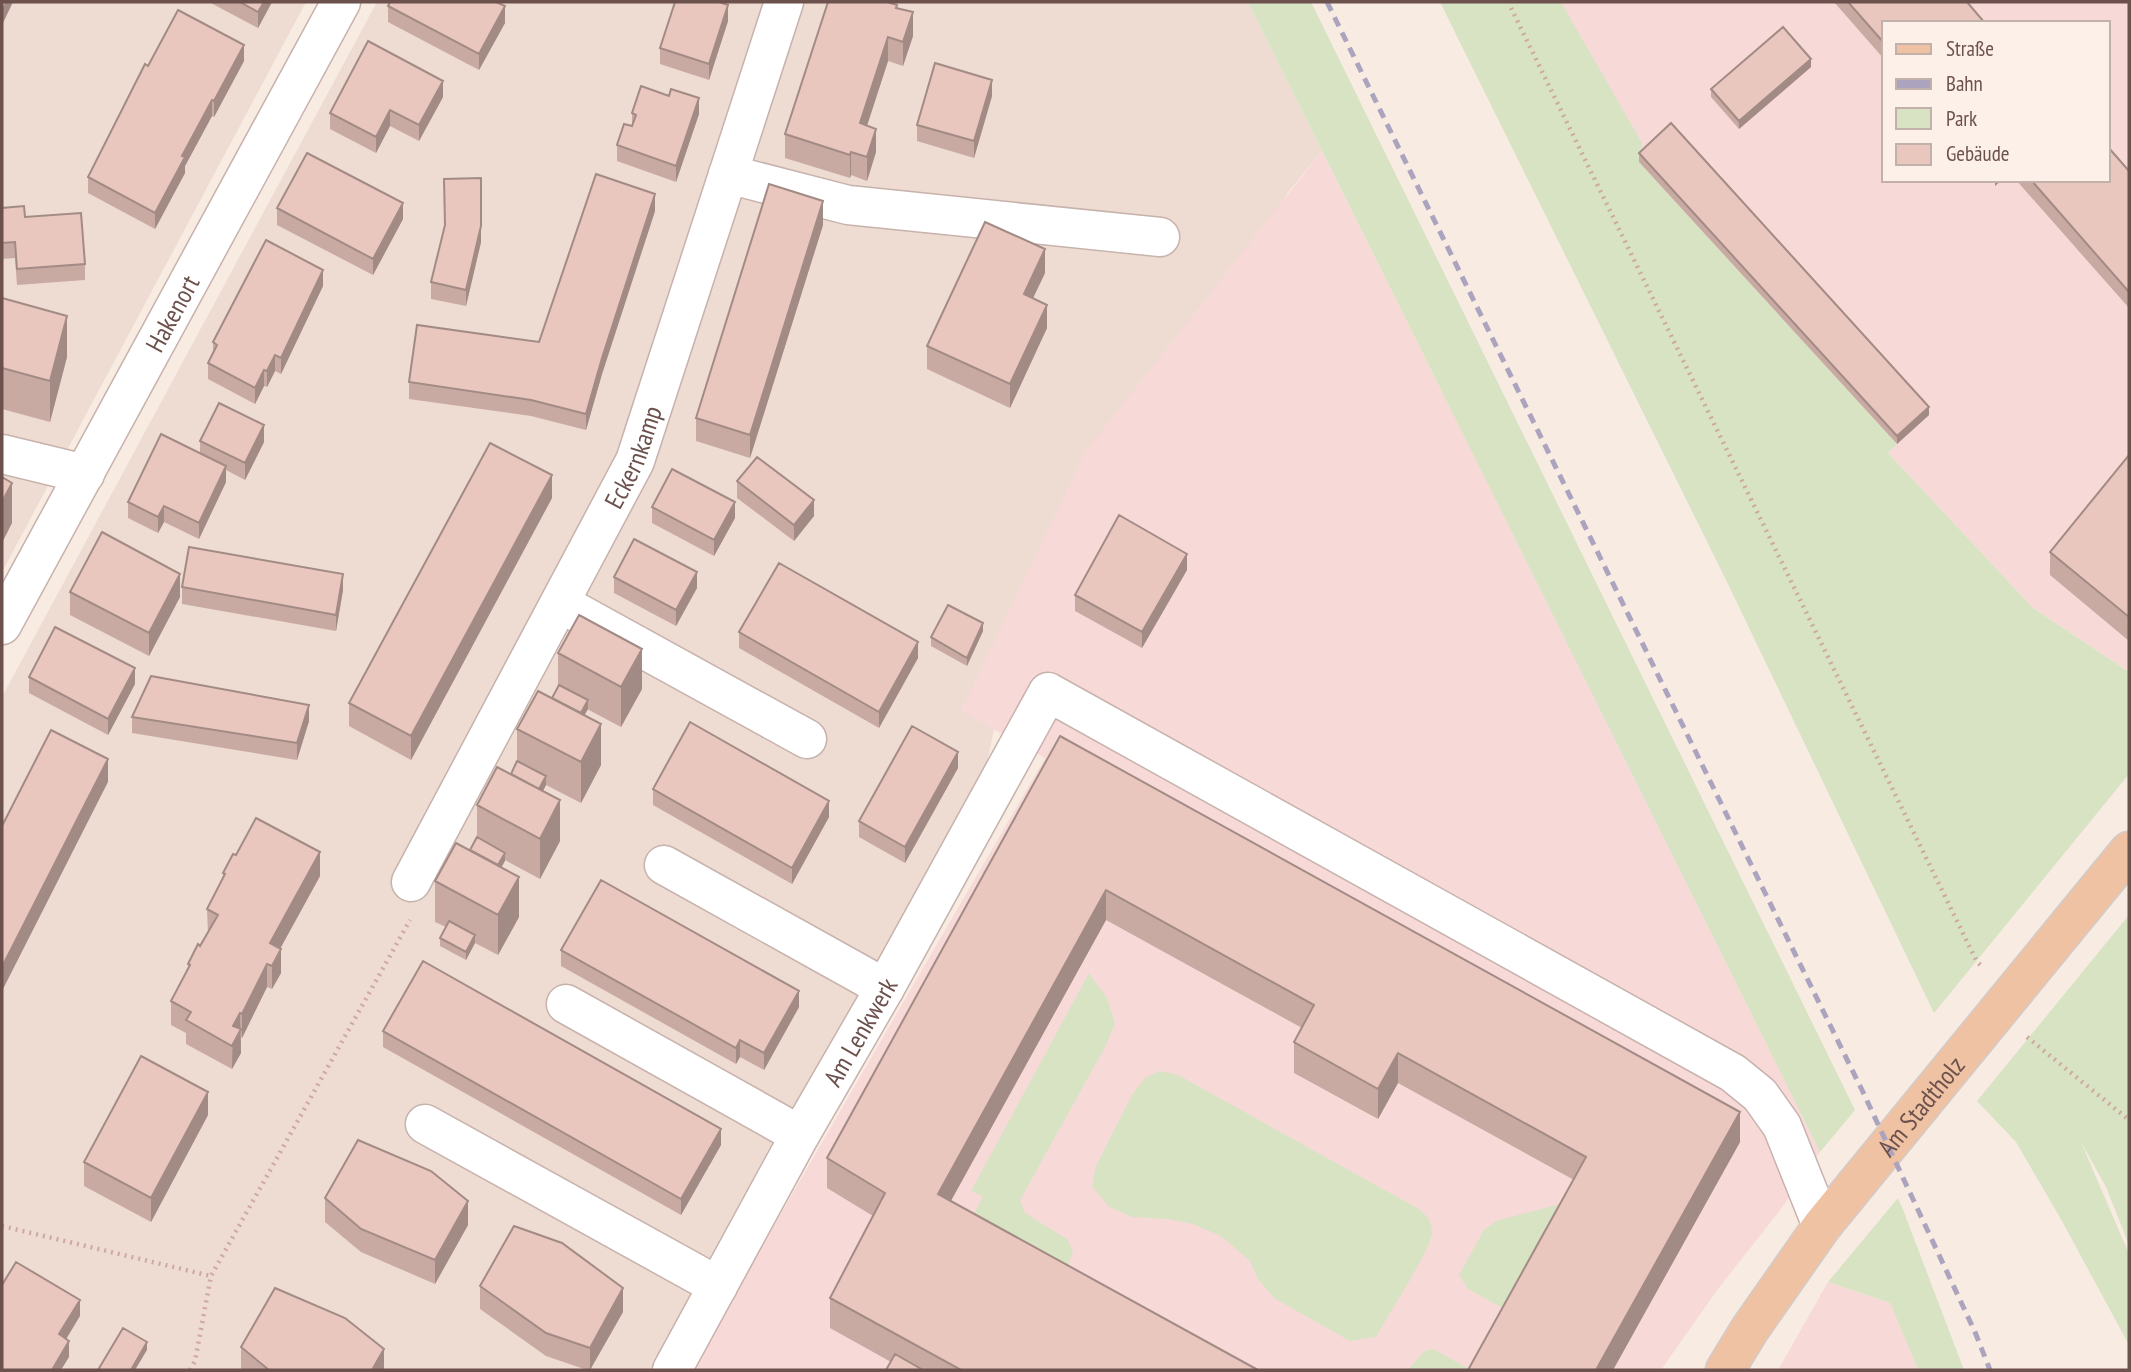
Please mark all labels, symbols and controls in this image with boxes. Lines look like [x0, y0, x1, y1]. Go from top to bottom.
legend [1882, 21, 2110, 182]
text: Straße [1946, 35, 1994, 62]
text: Bahn [1946, 70, 1983, 97]
text: Park [1946, 105, 1977, 132]
text: Gebäude [1946, 140, 2009, 167]
street label: Hakenort [137, 269, 206, 357]
street label: Eckernkamp [596, 401, 668, 514]
street label: Am Lenkwerk [816, 972, 904, 1092]
street label: Am Stadtholz [1870, 1049, 1971, 1163]

